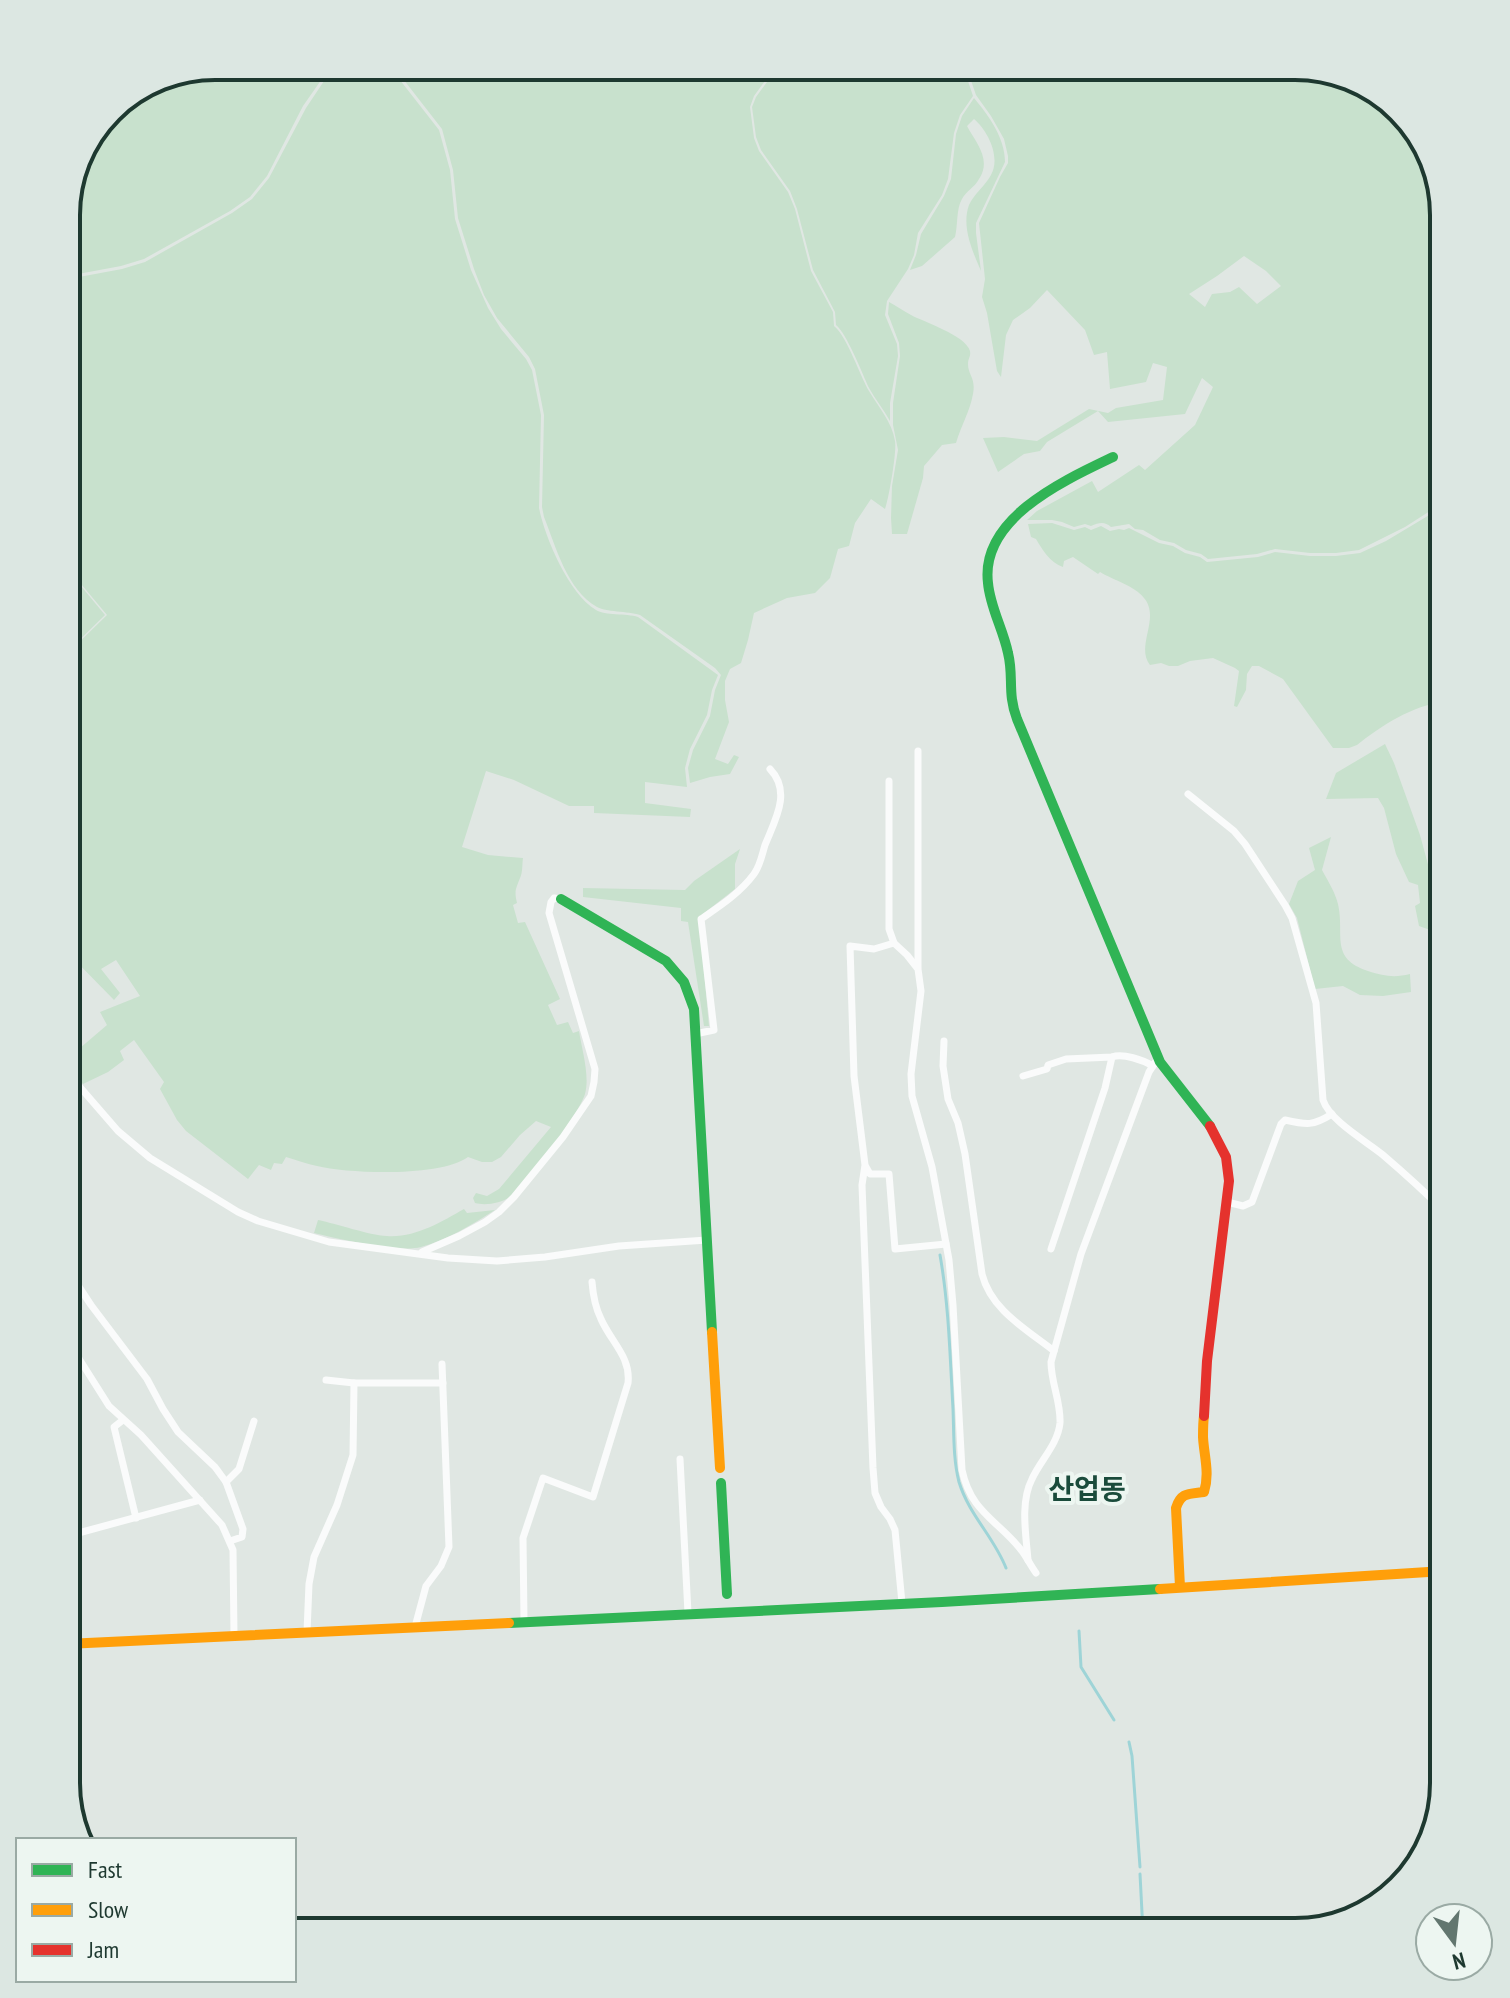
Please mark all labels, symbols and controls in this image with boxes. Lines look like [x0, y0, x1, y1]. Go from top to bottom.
district label: 산업동 [1048, 1470, 1126, 1507]
legend [16, 1838, 296, 1982]
text: Fast [88, 1854, 123, 1885]
text: Slow [88, 1894, 129, 1925]
north arrow [1414, 1902, 1494, 1982]
text: Jam [87, 1934, 119, 1965]
text: N [1450, 1946, 1469, 1976]

